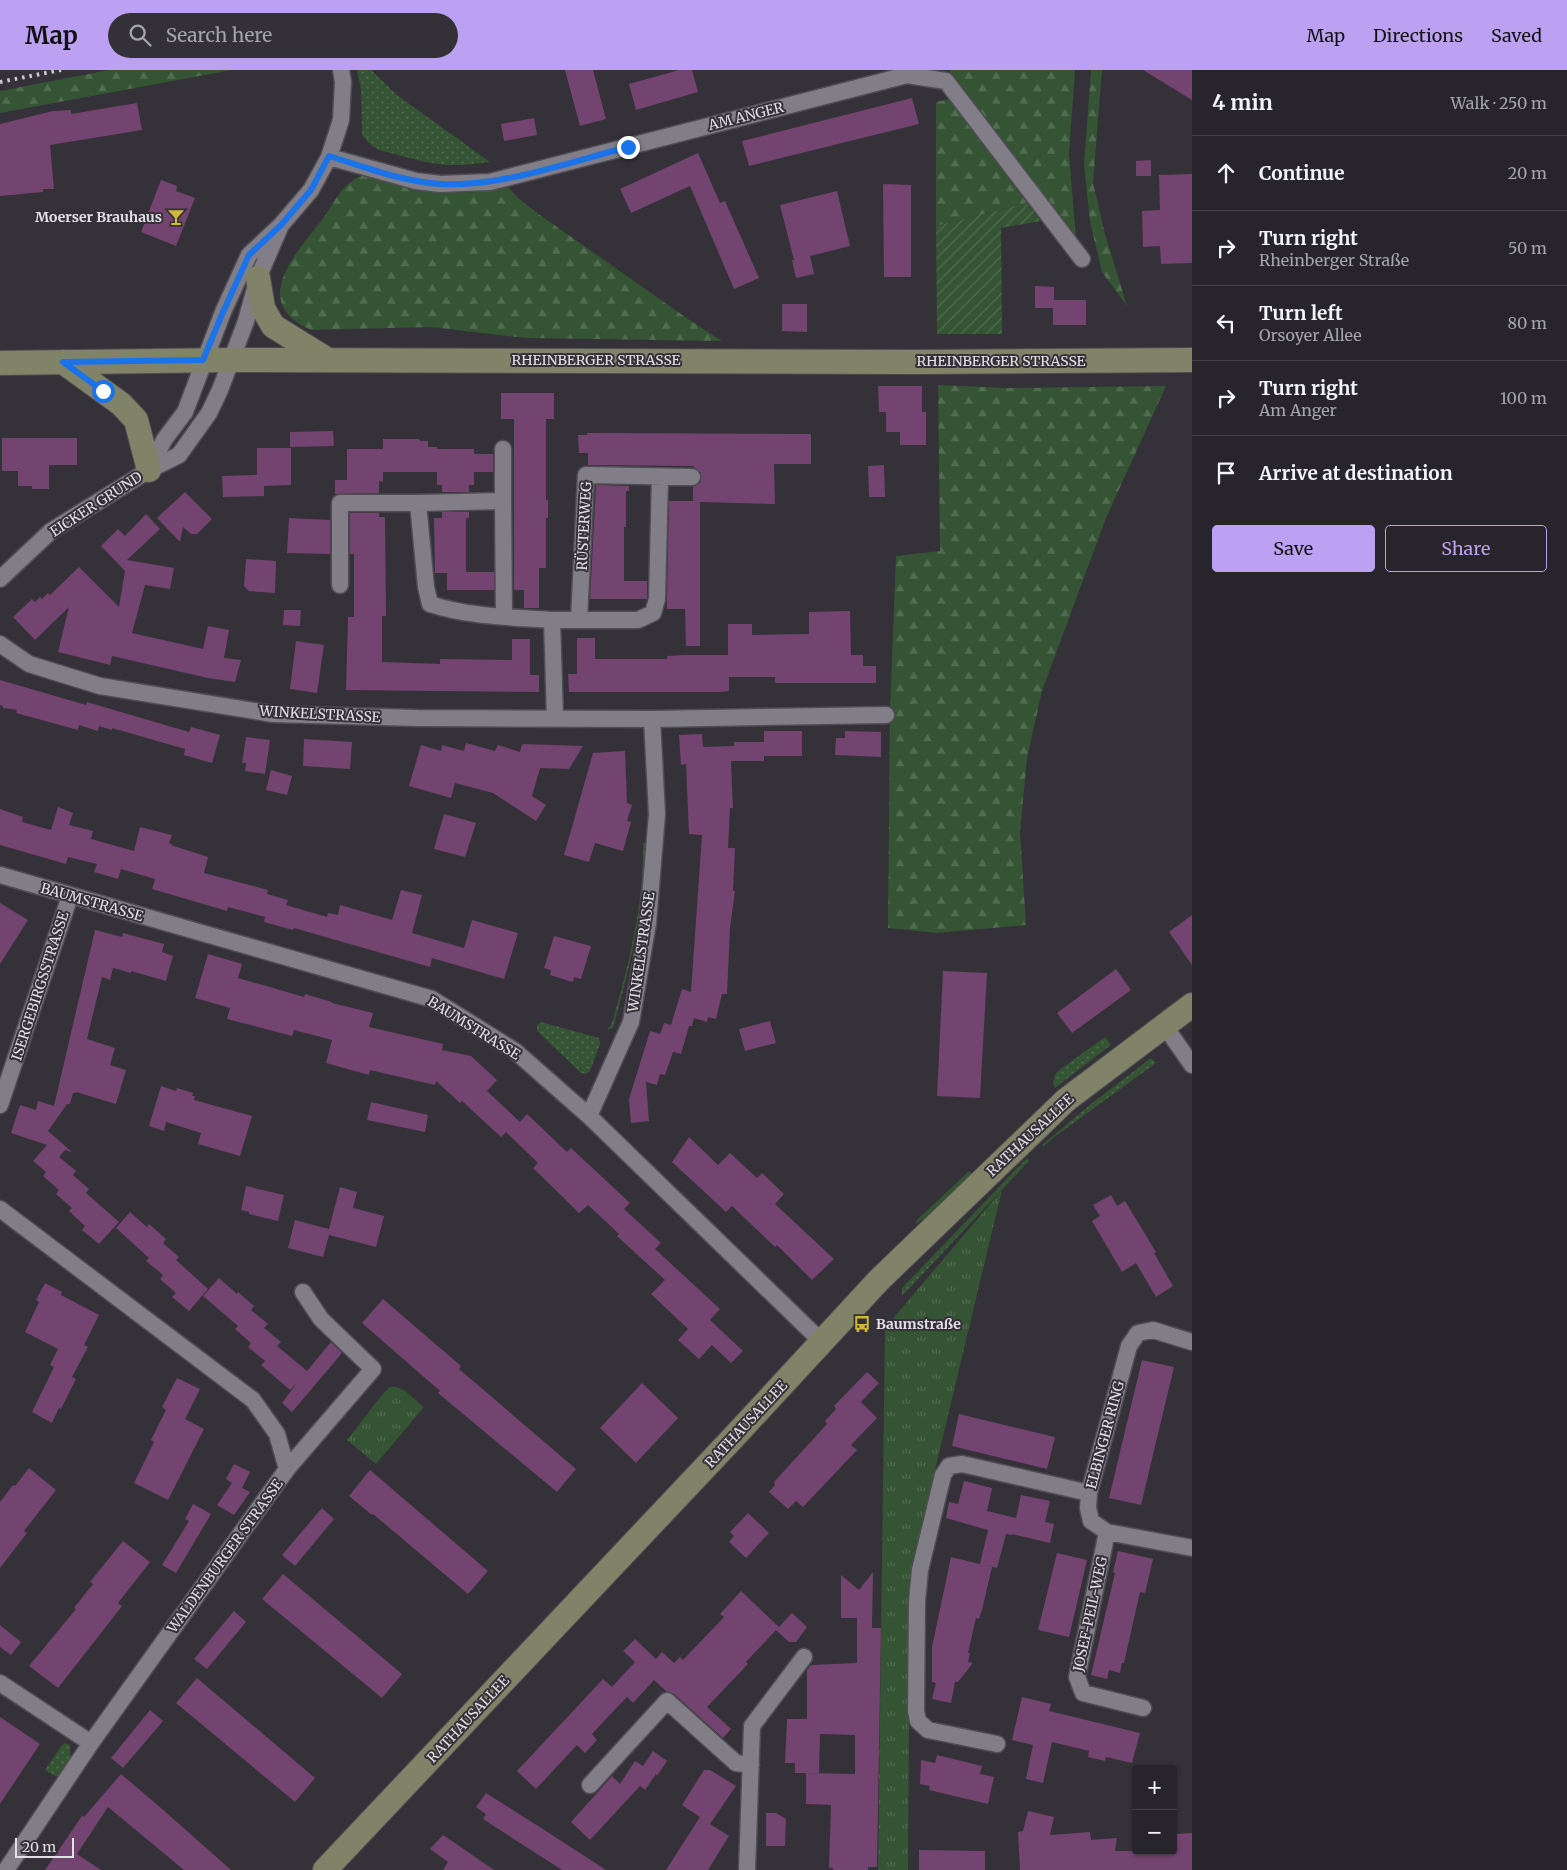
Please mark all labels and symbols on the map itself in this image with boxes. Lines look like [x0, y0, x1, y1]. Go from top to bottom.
street label: AM ANGER [705, 98, 786, 134]
route end [617, 136, 640, 159]
bar icon: Moerser Brauhaus [166, 207, 186, 227]
place label: Moerser Brauhaus [35, 208, 162, 226]
street label: RHEINBERGER STRASSE [512, 351, 681, 369]
street label: RHEINBERGER STRASSE [917, 352, 1086, 370]
route start [92, 380, 115, 403]
street label: EICKER GRUND [47, 467, 146, 541]
street label: RÜSTERWEG [573, 481, 595, 571]
street label: WINKELSTRASSE [258, 702, 381, 726]
street label: BAUMSTRASSE [39, 879, 145, 925]
street label: WINKELSTRASSE [624, 891, 658, 1014]
street label: ISERGEBIRGSSTRASSE [7, 909, 73, 1063]
street label: BAUMSTRASSE [424, 992, 524, 1064]
street label: RATHAUSALLEE [983, 1090, 1077, 1180]
bus stop icon: Baumstraße [852, 1314, 872, 1334]
place label: Baumstraße [876, 1315, 961, 1333]
street label: RATHAUSALLEE [701, 1377, 791, 1471]
street label: ELBINGER RING [1082, 1379, 1128, 1491]
street label: WALDENBURGER STRASSE [163, 1476, 287, 1637]
street label: JOSEF-PEIL-WEG [1069, 1555, 1111, 1674]
street label: RATHAUSALLEE [423, 1672, 513, 1766]
scale bar [15, 1835, 74, 1858]

